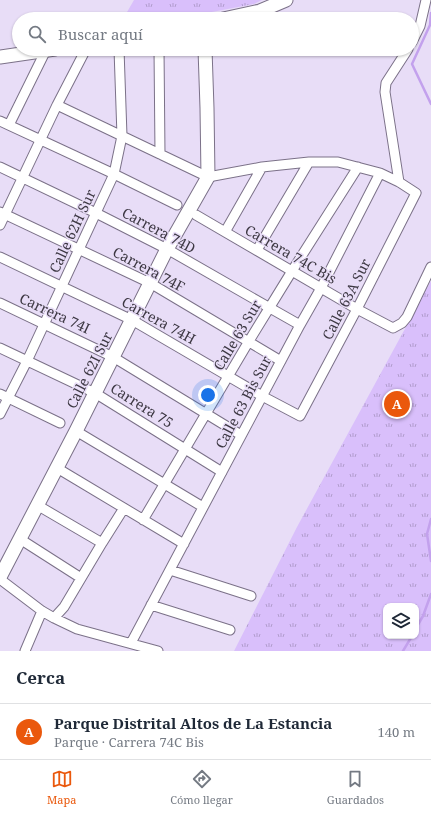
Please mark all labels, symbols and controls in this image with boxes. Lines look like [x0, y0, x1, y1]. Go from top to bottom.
search box [12, 12, 419, 56]
icon: search [26, 23, 48, 45]
text: Buscar aquí [58, 24, 143, 44]
street label: Calle 62H Sur [44, 186, 100, 276]
street label: Carrera 74D [119, 203, 199, 257]
street label: Carrera 74C Bis [242, 220, 340, 288]
street label: Carrera 74F [110, 242, 188, 296]
street label: Calle 63A Sur [317, 255, 375, 343]
street label: Carrera 74I [17, 288, 93, 338]
street label: Carrera 74H [119, 292, 199, 348]
street label: Calle 63 Sur [209, 296, 266, 374]
street label: Calle 62I Sur [62, 328, 117, 412]
street label: Calle 63 Bis Sur [211, 352, 276, 452]
street label: Carrera 75 [107, 378, 177, 432]
your location [198, 385, 218, 405]
pin: A [384, 389, 410, 419]
map controls [383, 603, 419, 639]
button: layers [383, 603, 419, 639]
text: Cerca [16, 666, 65, 689]
text: Parque Distrital Altos de La Estancia [54, 713, 332, 733]
text: A [24, 723, 34, 741]
text: 140 m [378, 723, 415, 741]
text: Parque · Carrera 74C Bis [54, 733, 204, 751]
tab: Mapa [47, 768, 76, 807]
tab: Cómo llegar [170, 768, 233, 807]
tab: Guardados [327, 768, 384, 807]

